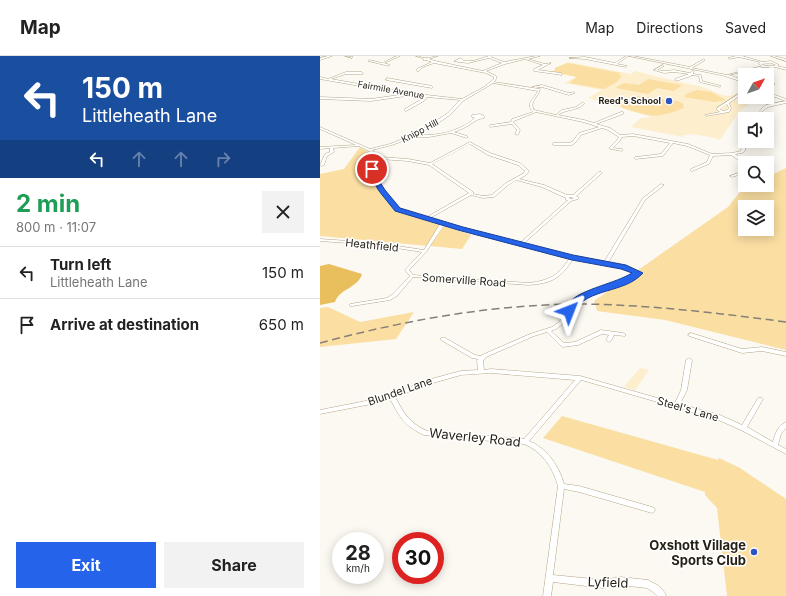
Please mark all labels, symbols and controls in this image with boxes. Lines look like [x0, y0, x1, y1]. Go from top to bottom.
text: Map [20, 16, 61, 39]
text: Map [585, 19, 614, 36]
text: Directions [636, 19, 703, 36]
text: Saved [725, 19, 766, 36]
north arrow [738, 68, 774, 104]
map controls [738, 68, 774, 236]
text: 150 m [82, 71, 163, 105]
icon: left [16, 72, 68, 124]
street label: Fairmile Avenue [357, 78, 425, 101]
place label: Reed's School [598, 95, 661, 106]
marker: Reed's School [664, 96, 674, 106]
text: Littleheath Lane [82, 105, 217, 126]
button: sound [738, 112, 774, 148]
street label: Knipp Hill [399, 116, 440, 145]
icon: left [86, 148, 108, 170]
icon: ahead [128, 148, 150, 170]
icon: ahead [170, 148, 192, 170]
icon: right [212, 148, 234, 170]
pin [355, 152, 389, 186]
button: search [738, 156, 774, 192]
icon: arrive [361, 158, 383, 180]
text: 2 min [16, 189, 80, 218]
button: close [262, 191, 304, 233]
button: layers [738, 200, 774, 236]
text: 800 m · 11:07 [16, 219, 96, 235]
street label: Heathfield [345, 235, 399, 255]
text: Turn left [50, 255, 111, 274]
icon: left [16, 262, 38, 284]
text: 150 m [262, 263, 304, 282]
street label: Somerville Road [421, 270, 507, 290]
text: Littleheath Lane [50, 274, 148, 290]
position arrow [548, 290, 590, 332]
icon: arrive [16, 314, 38, 336]
text: Arrive at destination [50, 315, 199, 334]
text: 650 m [259, 315, 304, 334]
street label: Blundel Lane [366, 373, 434, 409]
street label: Steel's Lane [656, 394, 720, 424]
street label: Waverley Road [429, 424, 521, 450]
speed limit sign: 30 [392, 532, 444, 584]
place label: Oxshott Village Sports Club [649, 537, 746, 568]
text: 28 [345, 541, 371, 565]
button: Exit [16, 542, 156, 588]
button: Share [164, 542, 304, 588]
marker: Oxshott Village Sports Club [749, 547, 759, 557]
text: km/h [346, 562, 370, 574]
street label: Lyfield [587, 573, 629, 591]

